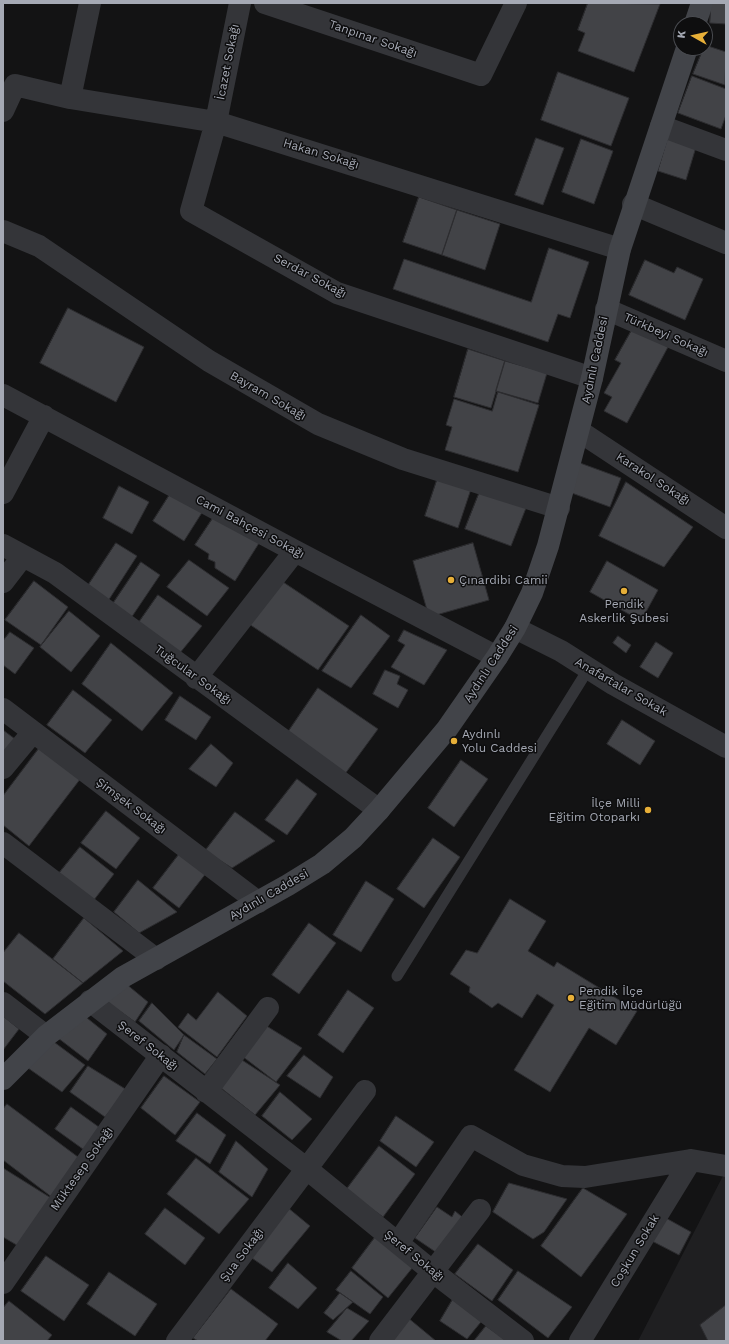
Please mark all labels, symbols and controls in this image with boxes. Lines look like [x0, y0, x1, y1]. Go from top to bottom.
north arrow [673, 16, 713, 56]
street label: Tanpınar Sokağı [327, 17, 419, 61]
street label: İcazet Sokağı [214, 23, 242, 101]
text: K [675, 30, 689, 39]
street label: Hakan Sokağı [281, 136, 361, 172]
street label: Serdar Sokağı [271, 251, 349, 301]
street label: Türkbeyi Sokağı [621, 310, 711, 360]
street label: Aydınlı Caddesi [579, 315, 611, 405]
street label: Bayram Sokağı [227, 368, 309, 424]
street label: Karakol Sokağı [613, 450, 693, 508]
street label: Cami Bahçesi Sokağı [193, 492, 307, 562]
place label: Çınardibi Camii [459, 573, 548, 587]
marker: Çınardibi Camii [446, 575, 456, 585]
marker: Pendik Askerlik Şubesi [619, 586, 629, 596]
place label: Pendik Askerlik Şubesi [579, 597, 669, 625]
street label: Aydınlı Caddesi [461, 623, 521, 705]
street label: Tuğcular Sokağı [152, 642, 234, 708]
street label: Anafartalar Sokak [572, 655, 670, 719]
place label: Aydınlı Yolu Caddesi [462, 727, 537, 755]
marker: Aydınlı Yolu Caddesi [449, 736, 459, 746]
street label: Şimşek Sokağı [93, 775, 169, 837]
place label: İlçe Milli Eğitim Otoparkı [549, 796, 640, 824]
marker: İlçe Milli Eğitim Otoparkı [643, 805, 653, 815]
street label: Aydınlı Caddesi [227, 866, 311, 924]
place label: Pendik İlçe Eğitim Müdürlüğü [579, 984, 682, 1012]
marker: Pendik İlçe Eğitim Müdürlüğü [566, 993, 576, 1003]
street label: Şeref Sokağı [115, 1018, 181, 1074]
street label: Müktesep Sokağı [48, 1124, 116, 1214]
street label: Coşkun Sokak [608, 1212, 662, 1290]
street label: Şua Sokağı [217, 1225, 267, 1285]
street label: Şeref Sokağı [381, 1227, 447, 1285]

